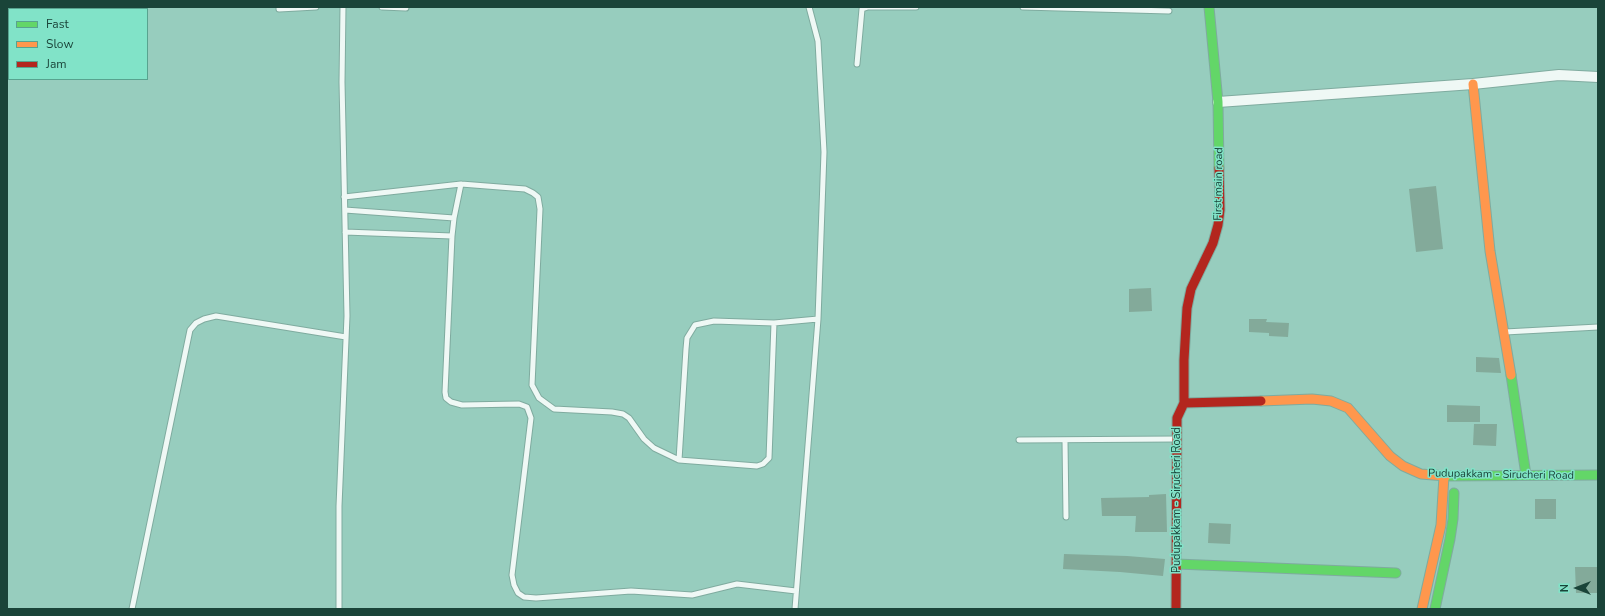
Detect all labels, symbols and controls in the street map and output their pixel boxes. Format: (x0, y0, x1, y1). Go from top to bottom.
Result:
legend (8, 8, 148, 80)
text: Fast (46, 16, 69, 32)
text: Slow (46, 36, 74, 52)
text: Jam (46, 56, 67, 72)
street label: First main road (1212, 147, 1226, 221)
street label: Pudupakkam - Sirucheri Road (1170, 427, 1184, 573)
street label: Pudupakkam - Sirucheri Road (1428, 467, 1574, 483)
north arrow (1557, 568, 1597, 608)
text: N (1557, 584, 1572, 592)

